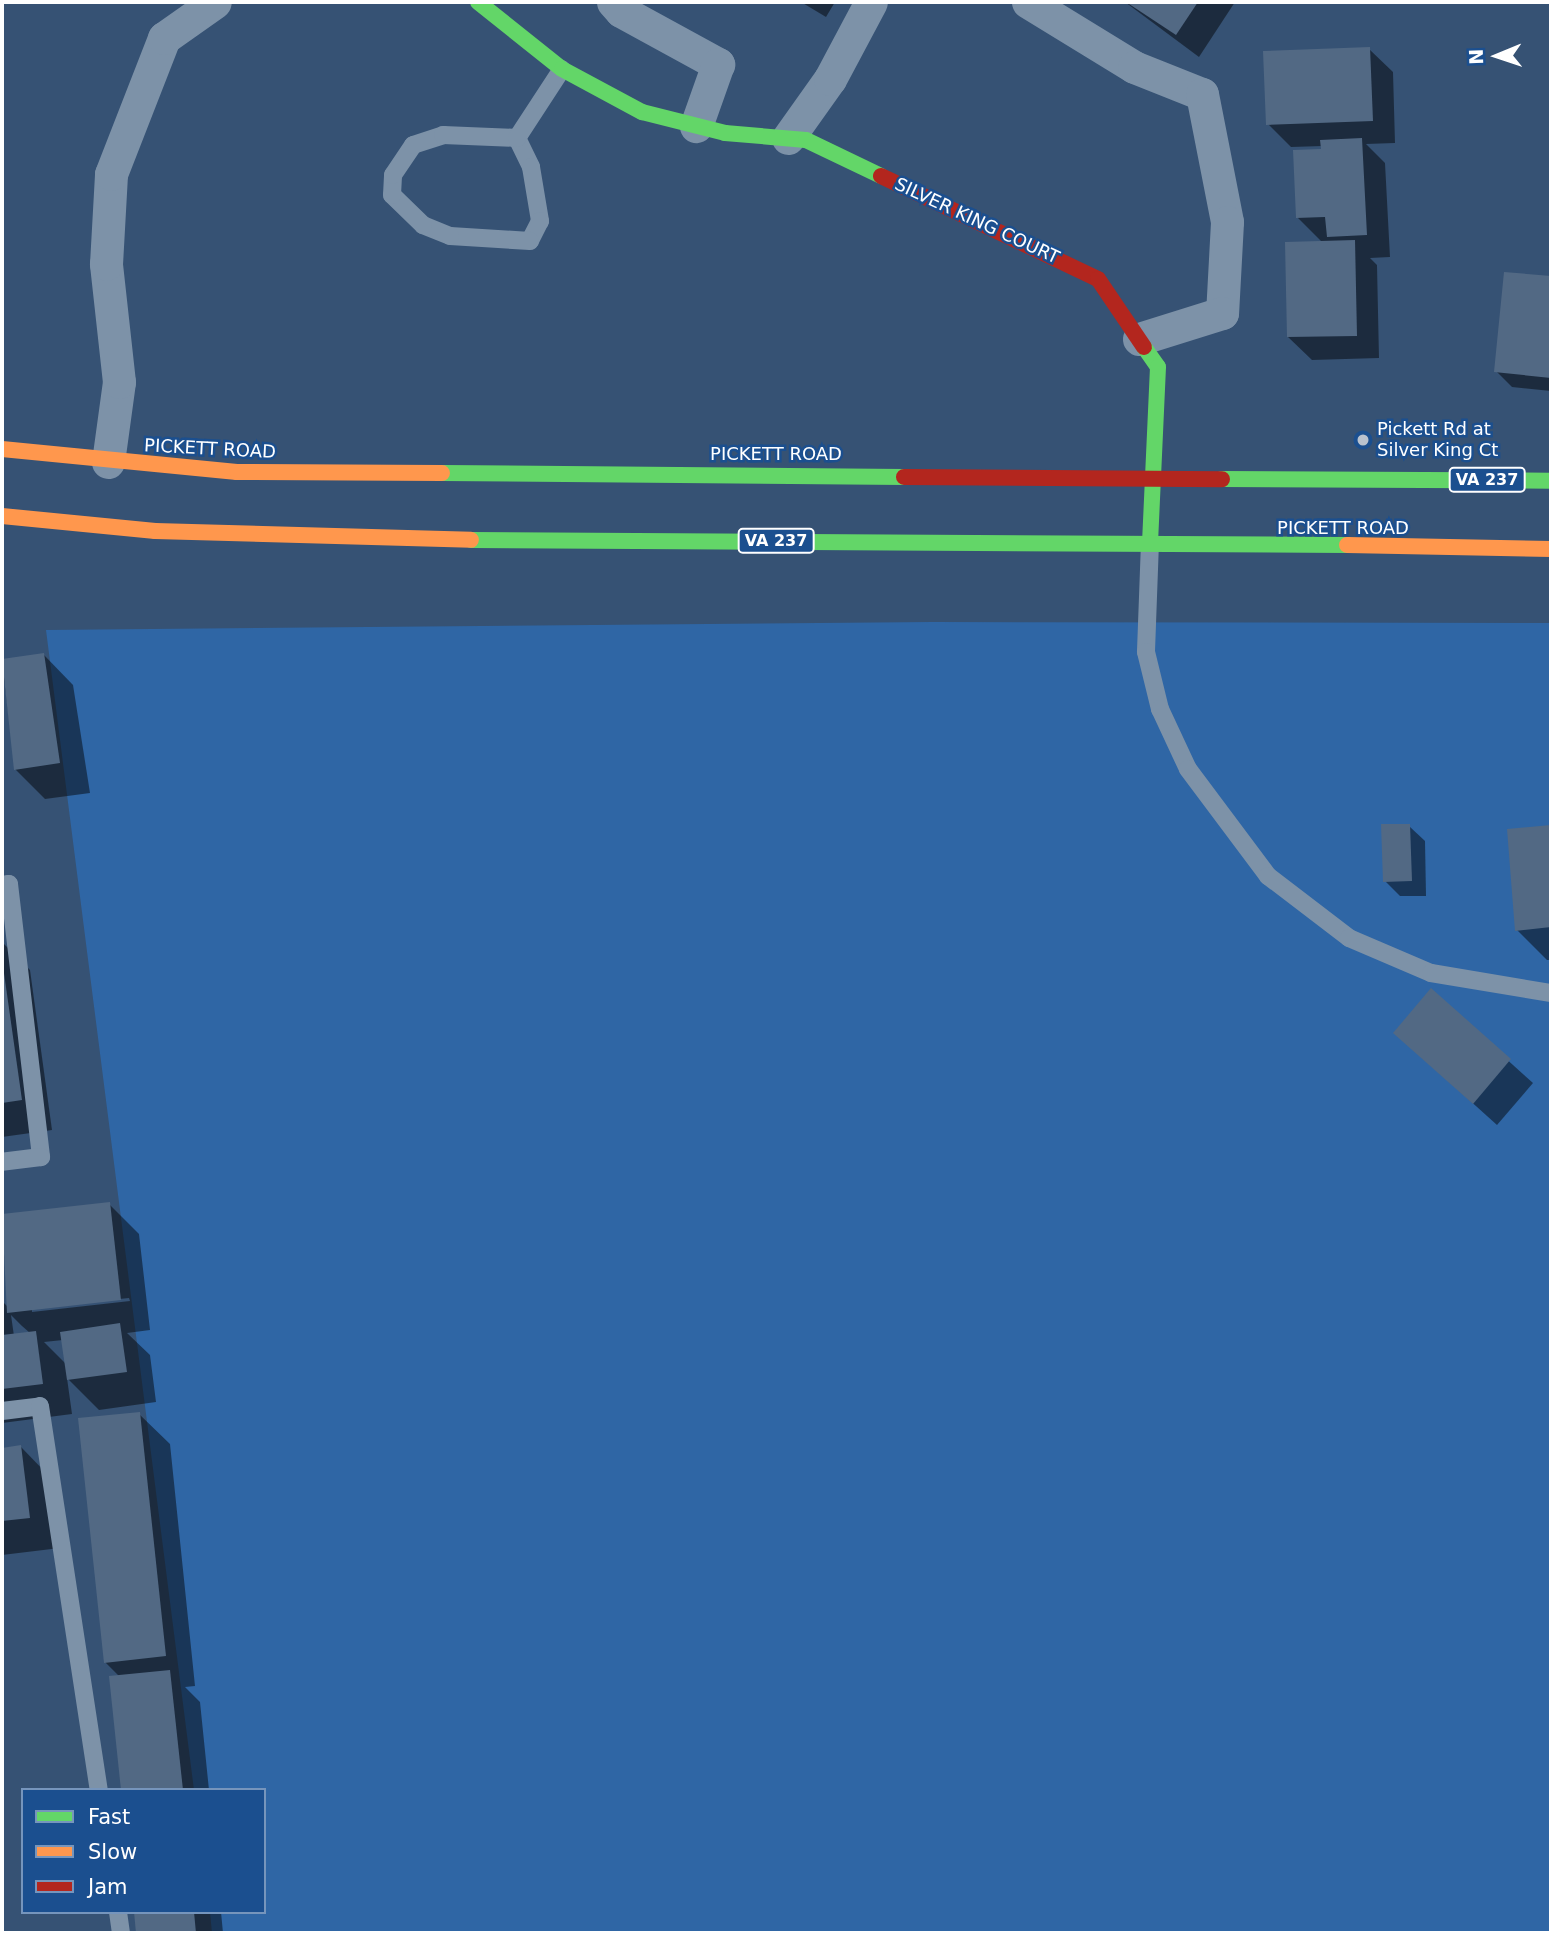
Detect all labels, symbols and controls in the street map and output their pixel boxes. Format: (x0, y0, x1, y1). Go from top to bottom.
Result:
north arrow (1462, 21, 1532, 91)
text: N (1465, 48, 1487, 65)
street label: SILVER KING COURT (891, 173, 1063, 269)
place label: Pickett Rd at Silver King Ct (1377, 419, 1498, 462)
marker: Pickett Rd at Silver King Ct (1355, 432, 1371, 448)
street label: PICKETT ROAD (144, 435, 276, 463)
street label: PICKETT ROAD (710, 443, 842, 465)
road number: VA 237 (1448, 467, 1526, 492)
street label: PICKETT ROAD (1277, 517, 1409, 539)
road number: VA 237 (738, 528, 814, 554)
legend (21, 1788, 266, 1914)
text: Fast (88, 1805, 130, 1829)
text: Slow (88, 1840, 137, 1864)
text: Jam (88, 1875, 128, 1899)

